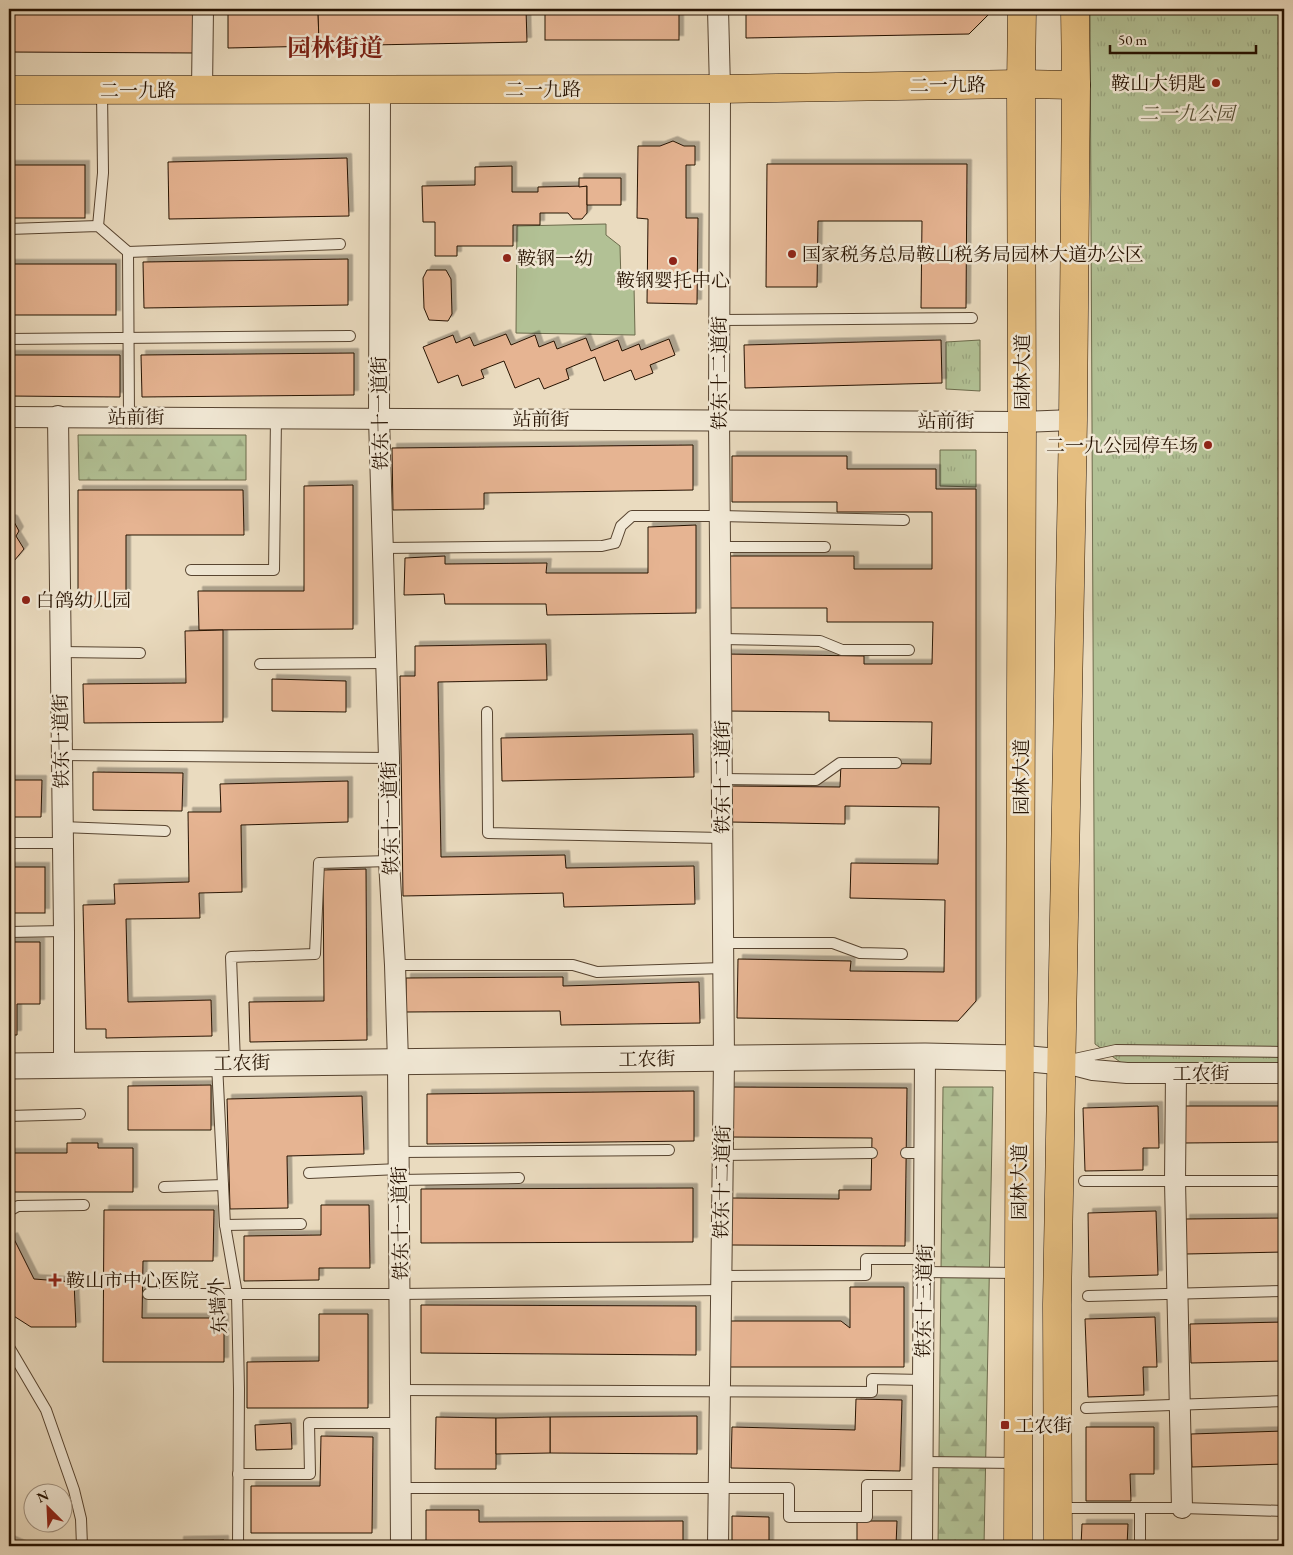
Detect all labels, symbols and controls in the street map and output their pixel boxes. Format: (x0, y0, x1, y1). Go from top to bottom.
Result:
scale bar (1110, 22, 1257, 54)
text: 50 m (1118, 30, 1147, 49)
district label: 园林街道 (287, 32, 383, 63)
place label: 鞍山大钥匙 (1111, 71, 1206, 96)
street label: 二一九路 (910, 72, 986, 98)
street label: 二一九路 (505, 77, 581, 102)
marker: 鞍山大钥匙 (1210, 77, 1222, 89)
street label: 二一九路 (100, 78, 176, 103)
park label: 二一九公园 (1139, 101, 1237, 126)
place label: 国家税务总局鞍山税务局园林大道办公区 (802, 242, 1144, 267)
place label: 鞍钢一幼 (517, 246, 593, 271)
marker: 国家税务总局鞍山税务局园林大道办公区 (786, 248, 798, 260)
marker: 鞍钢一幼 (501, 252, 513, 264)
marker: 鞍钢婴托中心 (667, 255, 679, 267)
place label: 鞍钢婴托中心 (616, 268, 730, 293)
street label: 铁东十二道街 (707, 316, 732, 430)
street label: 园林大道 (1010, 334, 1035, 410)
street label: 铁东十一道街 (367, 356, 393, 470)
street label: 站前街 (107, 405, 165, 430)
street label: 站前街 (512, 407, 570, 432)
street label: 站前街 (917, 409, 975, 434)
place label: 二一九公园停车场 (1046, 433, 1198, 458)
marker: 二一九公园停车场 (1202, 439, 1214, 451)
place label: 白鸽幼儿园 (36, 588, 131, 613)
marker: 白鸽幼儿园 (20, 594, 32, 606)
street label: 铁东十道街 (48, 693, 74, 789)
street label: 铁东十二道街 (710, 720, 735, 834)
street label: 园林大道 (1009, 739, 1034, 815)
street label: 铁东十一道街 (377, 761, 403, 875)
street label: 工农街 (618, 1046, 676, 1072)
street label: 工农街 (213, 1050, 271, 1076)
street label: 工农街 (1172, 1061, 1230, 1086)
street label: 铁东十二道街 (709, 1125, 735, 1239)
street label: 园林大道 (1007, 1144, 1032, 1220)
street label: 铁东十一道街 (387, 1166, 413, 1280)
street label: 铁东十三道街 (911, 1244, 937, 1358)
place label: 鞍山市中心医院 (66, 1268, 199, 1293)
marker: 鞍山市中心医院 (48, 1273, 62, 1287)
street label: 东墙外 (204, 1277, 232, 1335)
place label: 工农街 (1015, 1413, 1072, 1438)
marker: 工农街 (999, 1419, 1011, 1431)
north arrow (22, 1482, 72, 1532)
text: N (34, 1485, 52, 1507)

